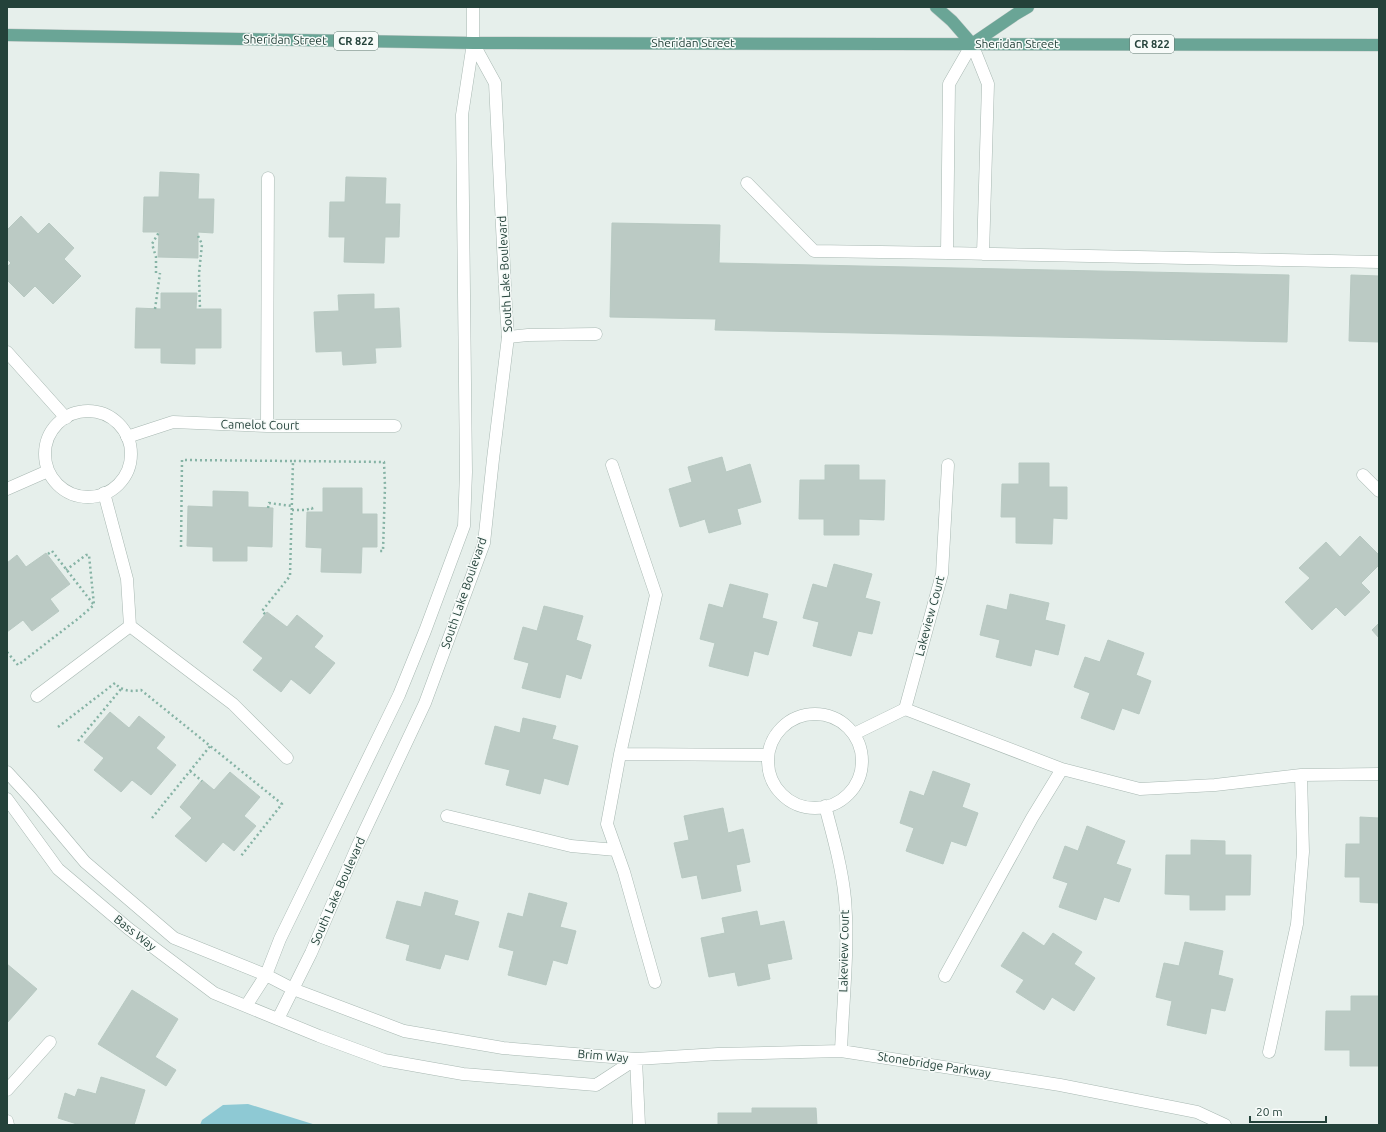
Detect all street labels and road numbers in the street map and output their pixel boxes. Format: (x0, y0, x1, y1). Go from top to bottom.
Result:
street label: Sheridan Street (243, 32, 327, 47)
road number: CR 822 (334, 32, 378, 50)
road number: CR 822 (1130, 35, 1174, 53)
street label: Sheridan Street (651, 36, 735, 49)
street label: Sheridan Street (975, 37, 1059, 50)
street label: South Lake Boulevard (495, 215, 514, 333)
street label: Camelot Court (221, 417, 300, 432)
street label: South Lake Boulevard (438, 535, 489, 650)
street label: Lakeview Court (913, 574, 947, 658)
street label: South Lake Boulevard (308, 835, 367, 947)
street label: Lakeview Court (836, 909, 851, 992)
street label: Bass Way (112, 912, 159, 953)
street label: Brim Way (577, 1047, 629, 1064)
street label: Stonebridge Parkway (877, 1049, 992, 1080)

